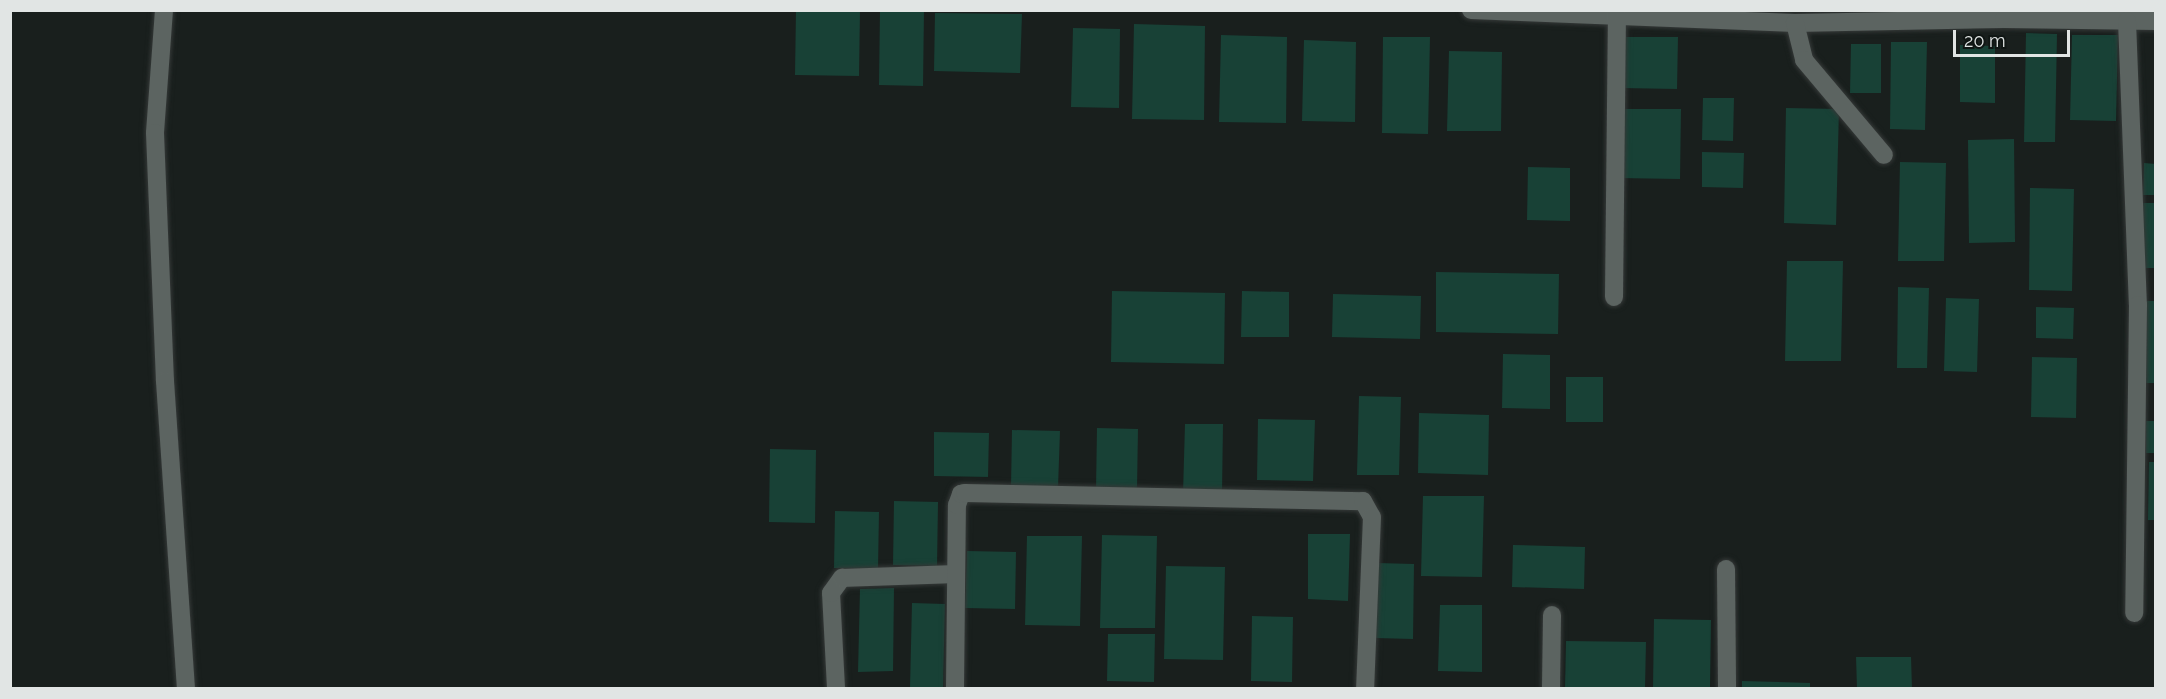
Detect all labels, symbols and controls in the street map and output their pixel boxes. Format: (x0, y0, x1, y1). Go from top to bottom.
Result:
scale bar (1956, 18, 2073, 56)
text: 20 m (1964, 30, 2006, 51)

